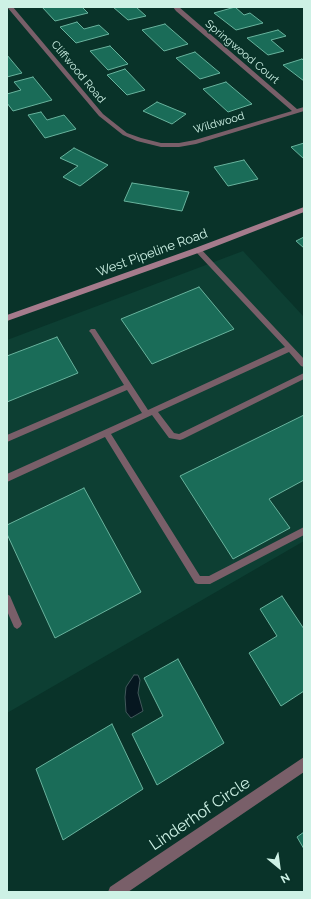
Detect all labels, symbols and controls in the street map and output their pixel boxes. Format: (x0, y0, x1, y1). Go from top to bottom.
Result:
street label: Springwood Court (202, 17, 282, 87)
street label: Cliffwood Road (48, 38, 108, 106)
street label: Wildwood (192, 109, 246, 137)
street label: West Pipeline Road (94, 226, 210, 280)
street label: Linderhof Circle (146, 773, 254, 855)
north arrow (259, 847, 299, 887)
text: N (278, 870, 292, 886)

